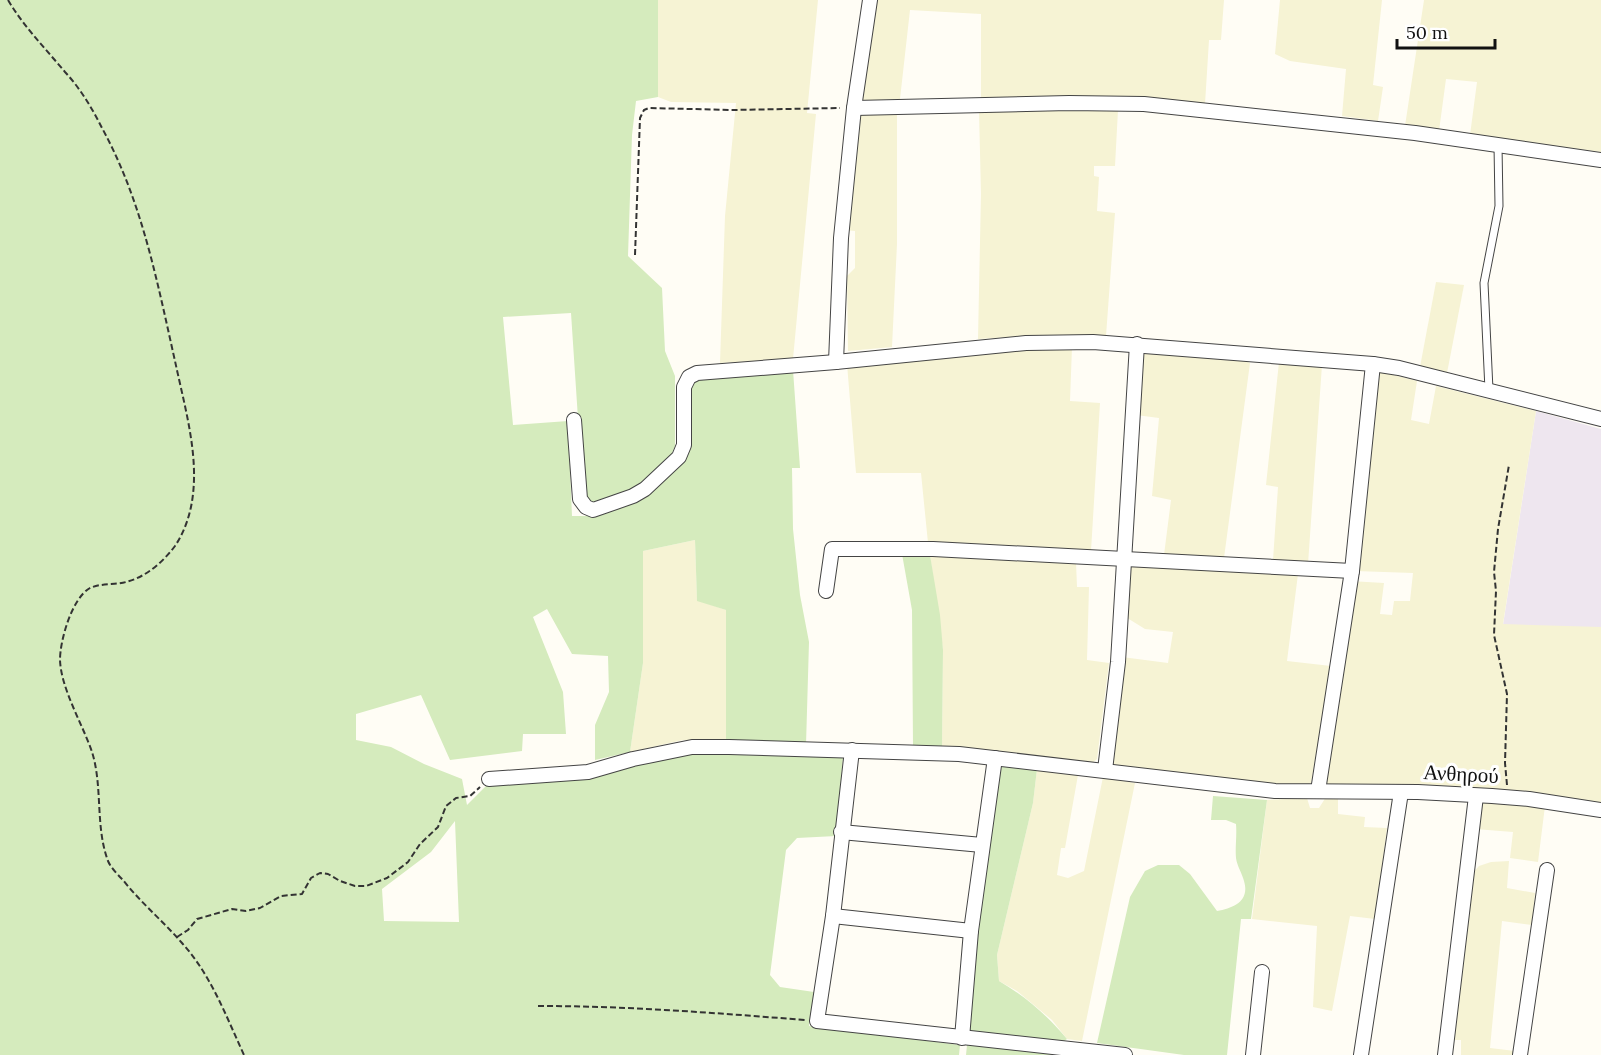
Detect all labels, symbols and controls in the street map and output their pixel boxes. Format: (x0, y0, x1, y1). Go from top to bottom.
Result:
scale bar (1397, 12, 1494, 50)
text: 50 m (1406, 21, 1448, 44)
street label: Ανθηρού (1423, 758, 1499, 789)

